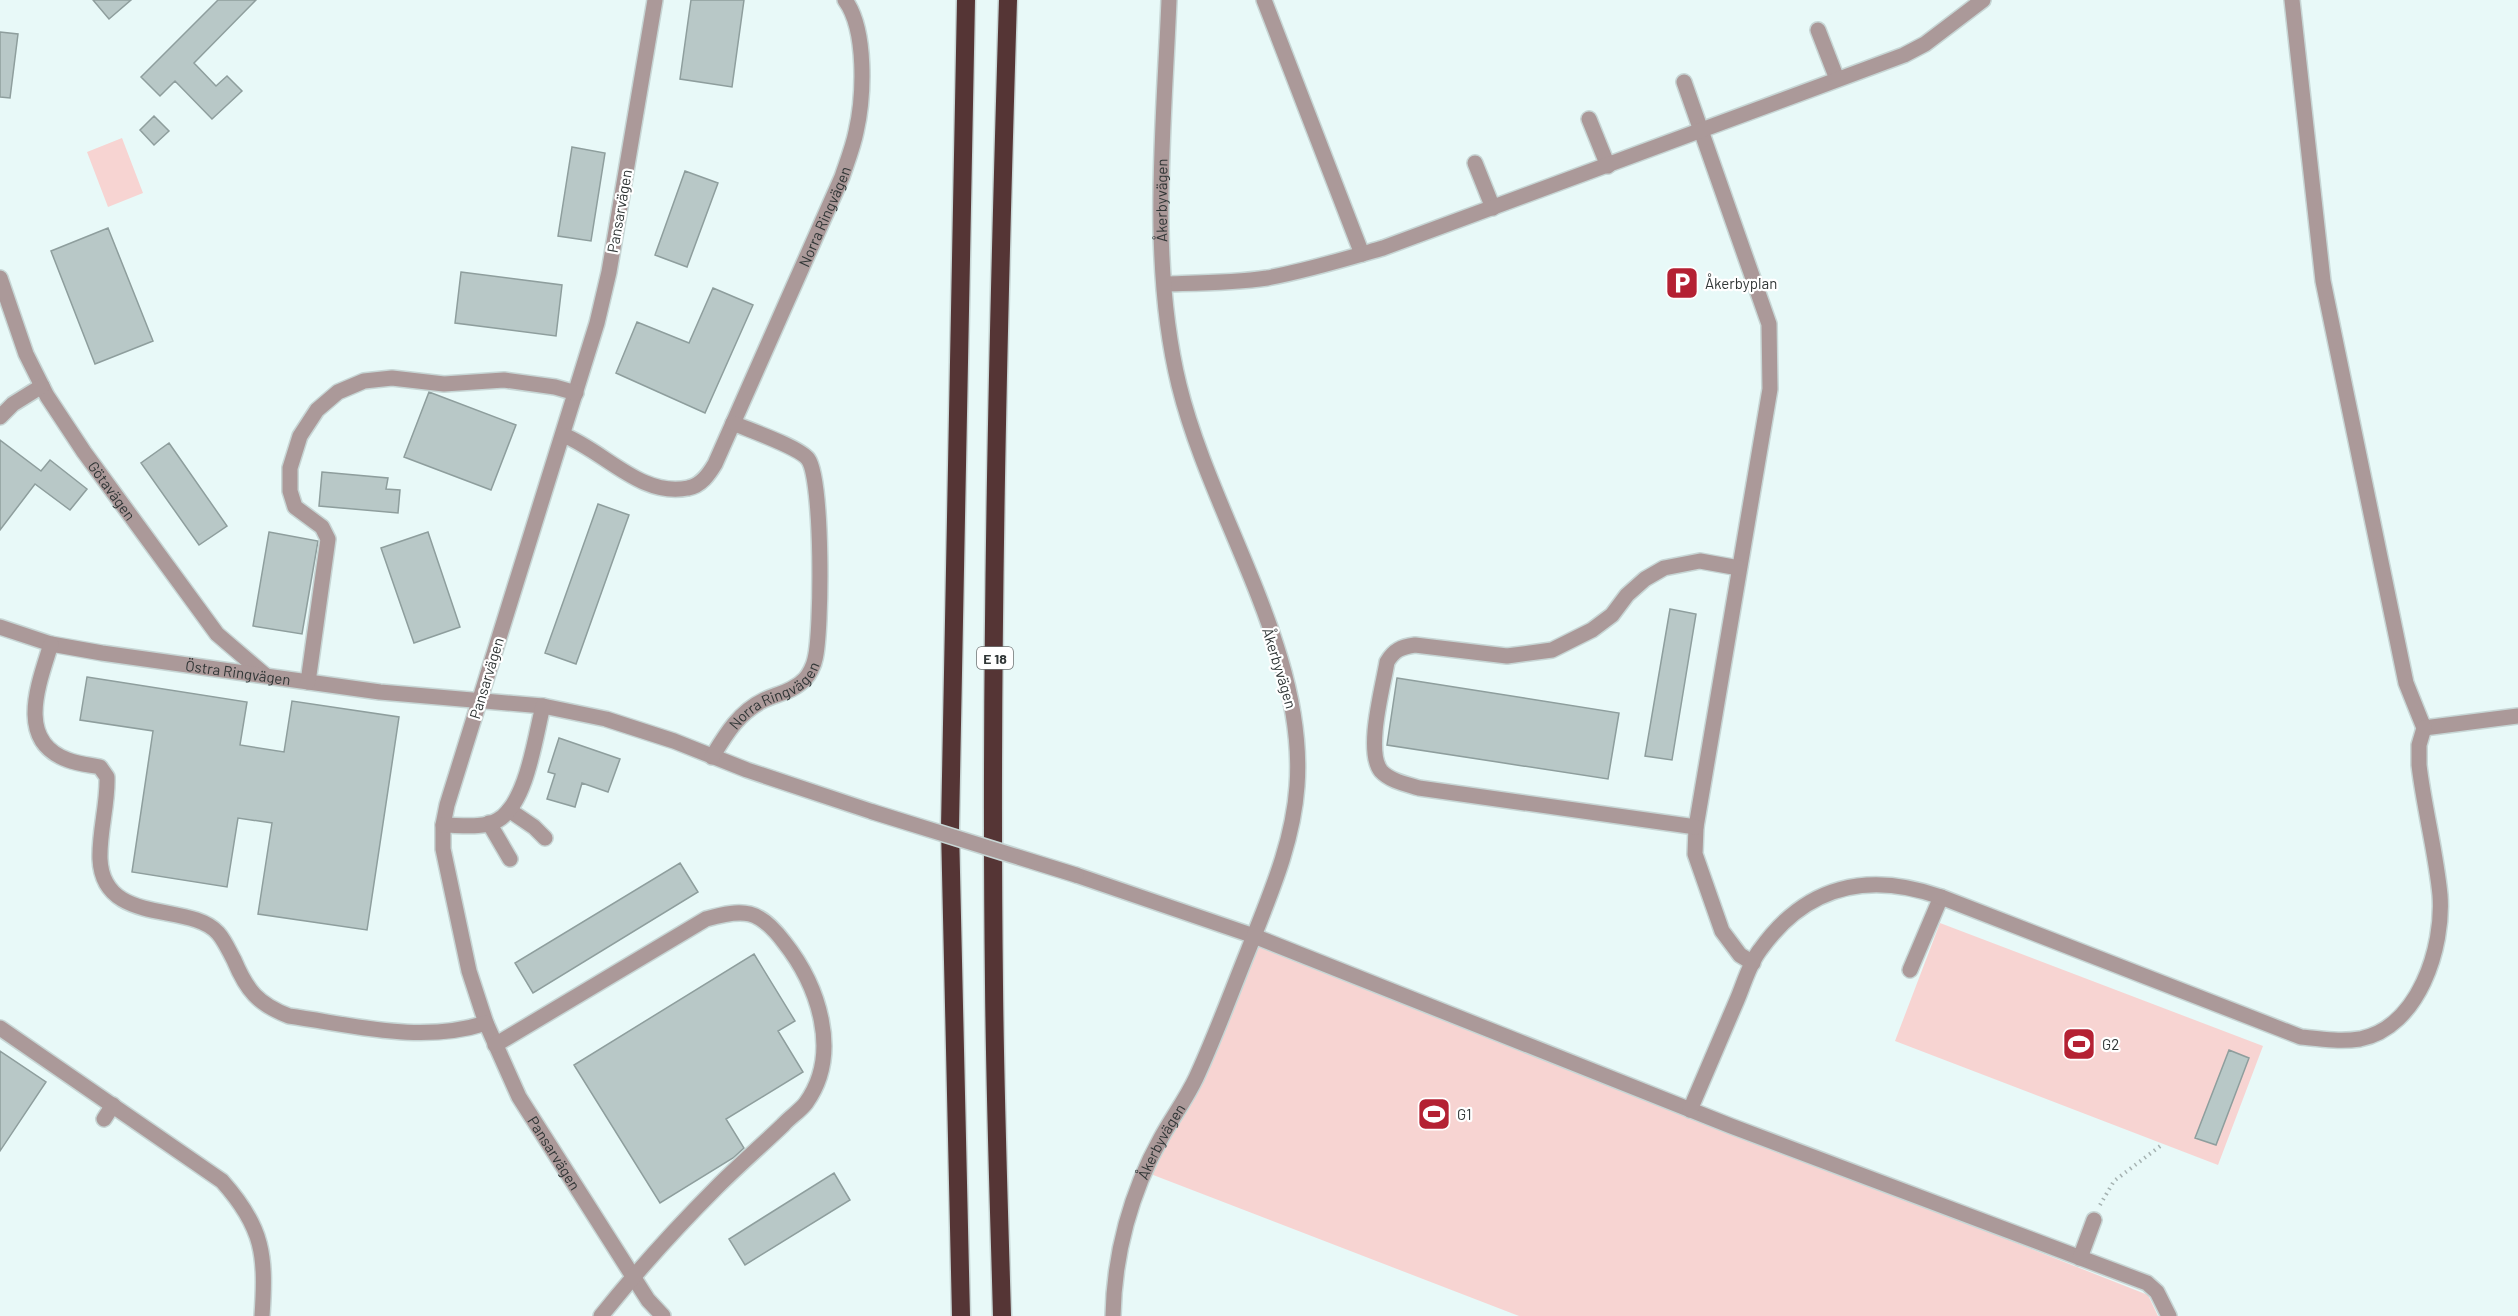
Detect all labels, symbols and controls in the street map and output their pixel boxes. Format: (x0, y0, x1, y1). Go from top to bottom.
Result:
street label: Åkerbyvägen (1151, 158, 1171, 242)
street label: Norra Ringvägen (794, 164, 854, 269)
street label: Pansarvägen (603, 168, 635, 254)
parking icon: Åkerbyplan (1664, 265, 1700, 301)
place label: Åkerbyplan (1705, 273, 1777, 292)
street label: Götavägen (84, 457, 140, 524)
street label: Åkerbyvägen (1259, 625, 1302, 711)
street label: Pansarvägen (465, 635, 507, 721)
road number: E 18 (977, 647, 1013, 669)
street label: Östra Ringvägen (184, 656, 292, 688)
street label: Norra Ringvägen (725, 659, 823, 733)
sports icon: G2 (2061, 1026, 2097, 1062)
place label: G2 (2102, 1035, 2119, 1053)
sports icon: G1 (1416, 1096, 1452, 1132)
street label: Åkerbyvägen (1132, 1100, 1189, 1182)
place label: G1 (1457, 1105, 1471, 1123)
street label: Pansarvägen (524, 1112, 585, 1193)

